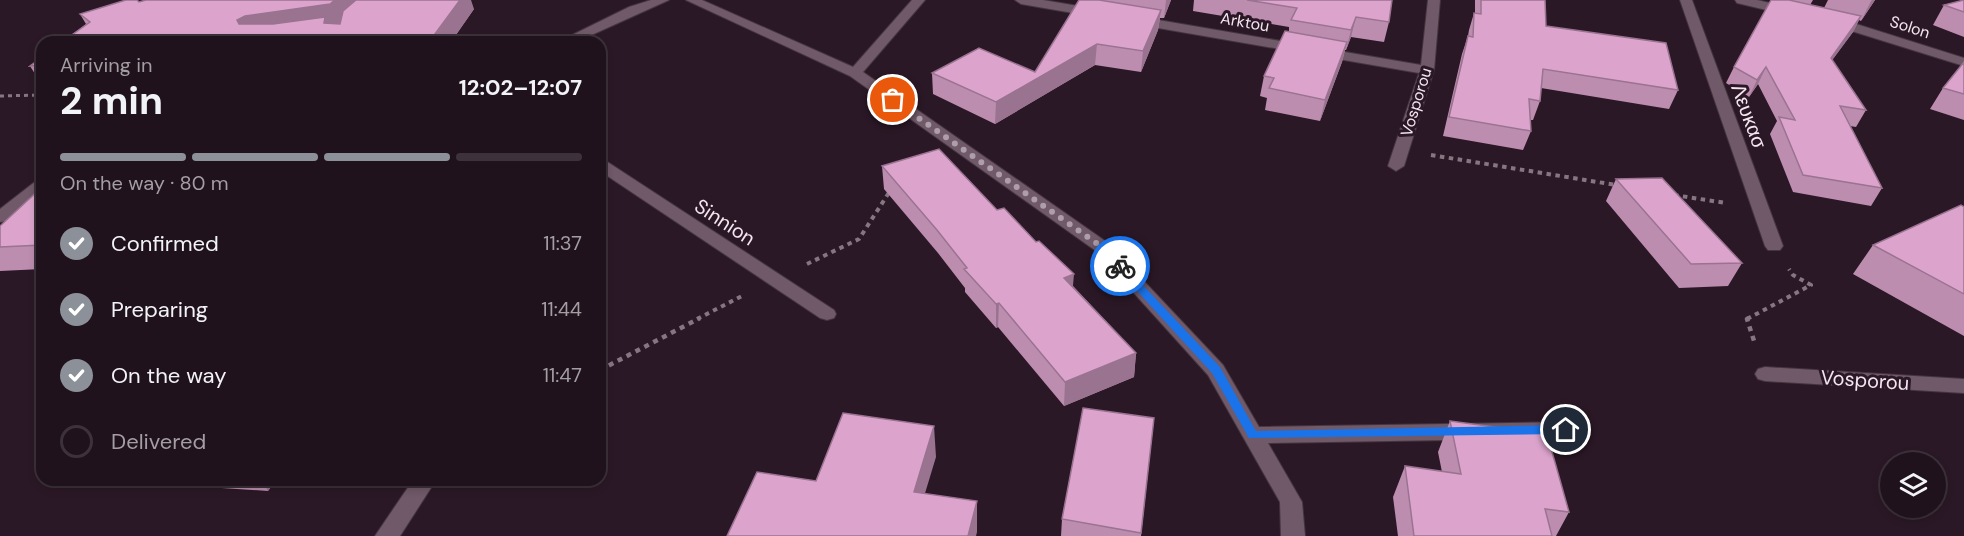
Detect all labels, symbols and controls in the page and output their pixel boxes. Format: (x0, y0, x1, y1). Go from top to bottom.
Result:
street label: Arktou (1219, 7, 1271, 37)
street label: Solon (1887, 11, 1933, 43)
text: Arriving in (60, 52, 152, 78)
street label: Vosporou (1396, 65, 1436, 139)
text: 12:02–12:07 (459, 73, 582, 102)
pin (867, 74, 918, 125)
text: 2 min (60, 75, 163, 126)
street label: Λευκασ (1725, 80, 1773, 152)
icon: bag (876, 83, 909, 116)
text: On the way · 80 m (60, 170, 228, 196)
street label: Sinnion (690, 193, 760, 251)
icon: check (60, 227, 93, 260)
text: Confirmed (111, 229, 219, 258)
text: 11:37 (543, 230, 582, 256)
courier (1090, 236, 1150, 296)
icon: bike (1104, 250, 1137, 283)
icon: check (60, 293, 93, 326)
text: Preparing (111, 295, 208, 324)
text: 11:44 (541, 296, 582, 322)
icon: check (60, 359, 93, 392)
text: On the way (111, 361, 226, 390)
text: 11:47 (543, 362, 582, 388)
street label: Vosporou (1820, 364, 1910, 396)
pin (1540, 404, 1591, 455)
icon: home (1549, 413, 1582, 446)
text: Delivered (111, 427, 206, 456)
map controls (1880, 452, 1946, 518)
button: layers (1880, 452, 1946, 518)

